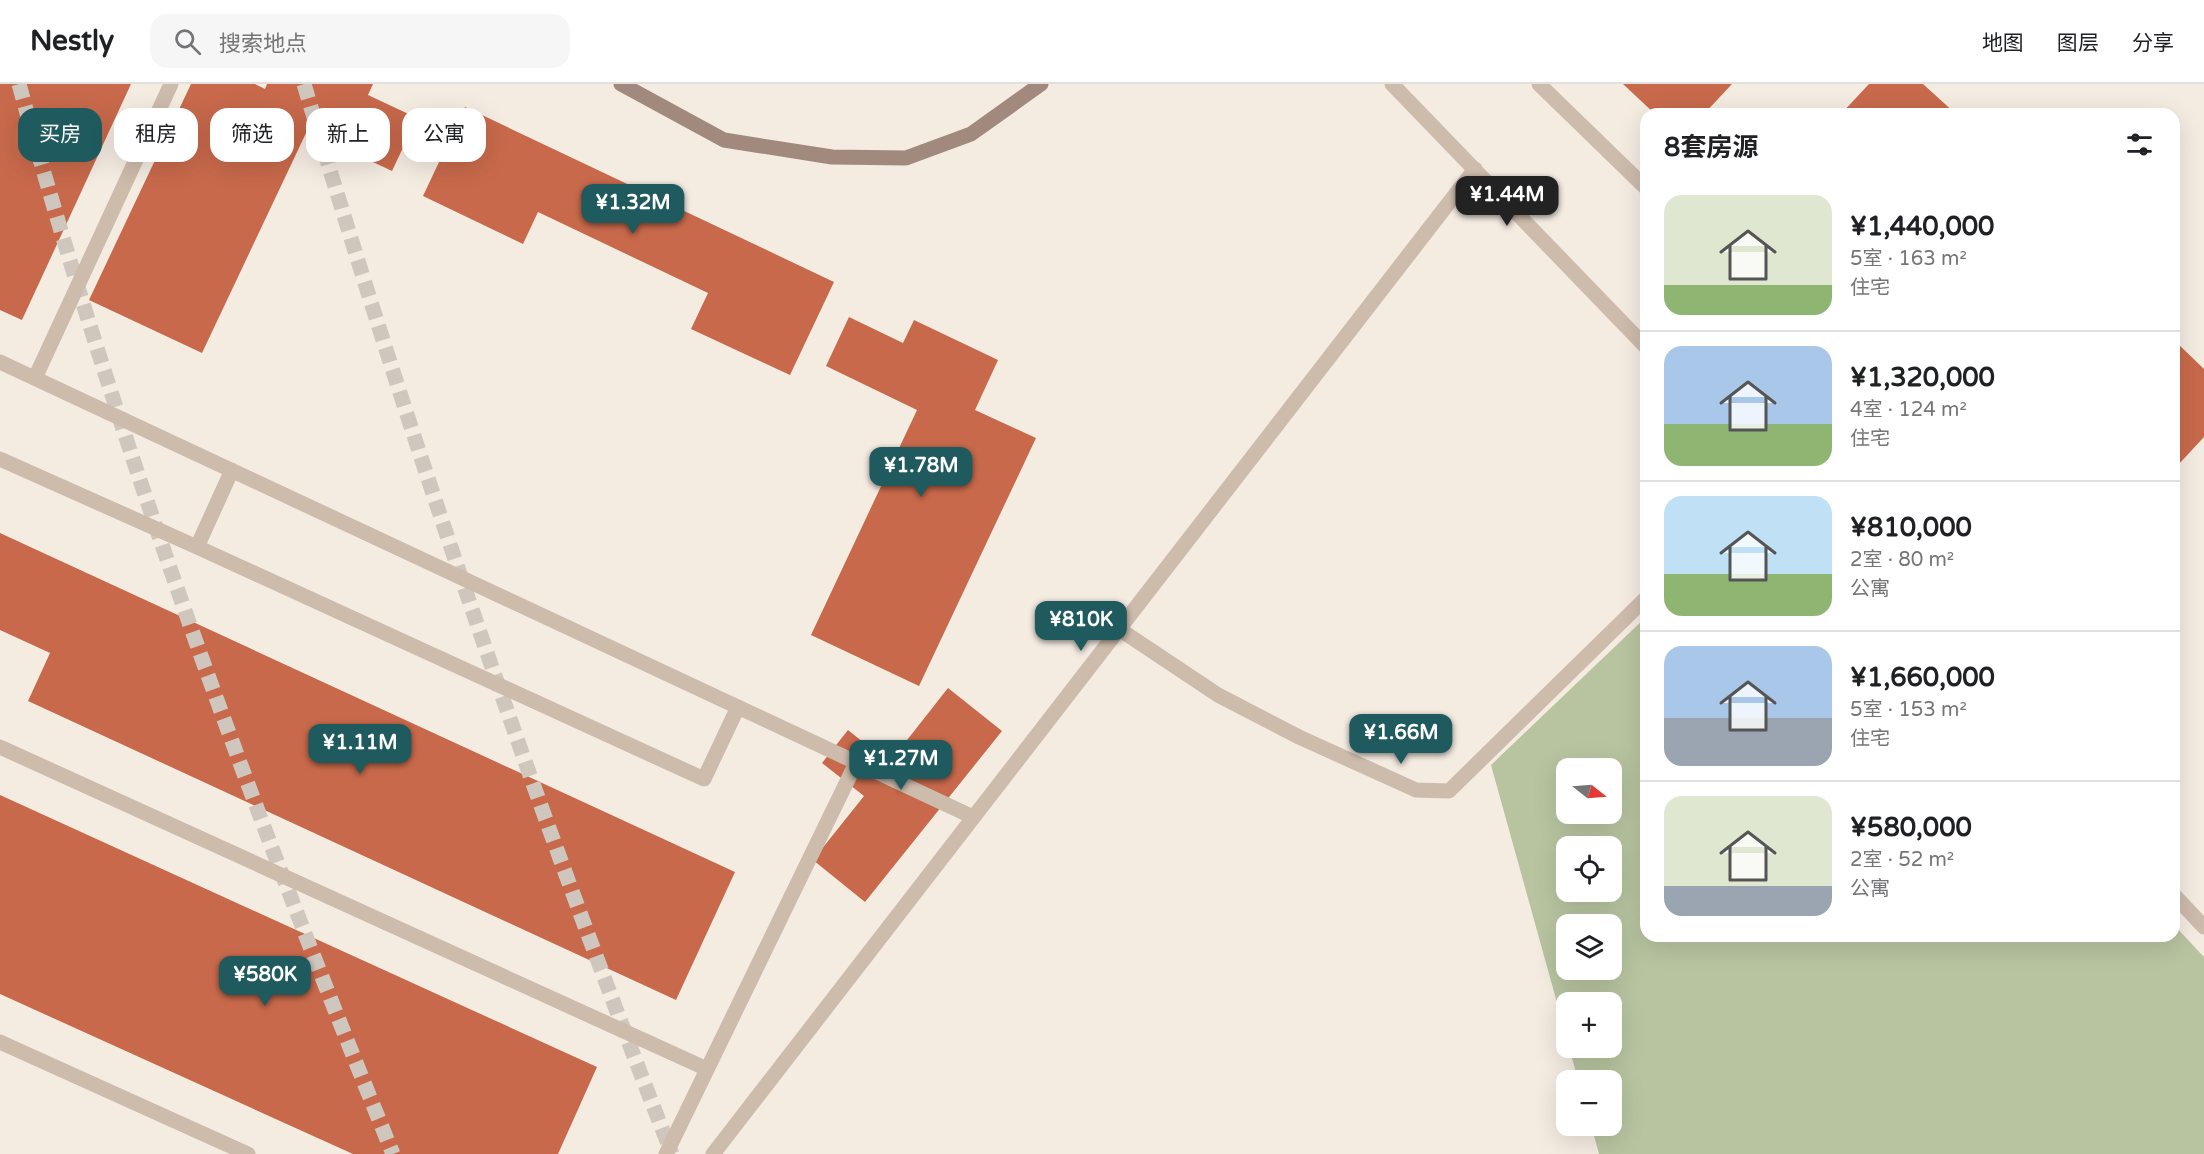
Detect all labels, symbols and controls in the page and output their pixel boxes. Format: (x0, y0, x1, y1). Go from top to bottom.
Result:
search box (150, 14, 570, 68)
text: Nestly (30, 24, 114, 58)
icon: search (171, 25, 204, 58)
text: 搜索地点 (219, 31, 307, 57)
text: 地图 (1982, 31, 2024, 56)
text: 图层 (2057, 31, 2099, 56)
text: 分享 (2132, 31, 2174, 56)
chip: 买房 (18, 108, 102, 162)
chip: 租房 (114, 108, 198, 162)
chip: 筛选 (210, 108, 294, 162)
chip: 新上 (306, 108, 390, 162)
chip: 公寓 (402, 108, 486, 162)
icon: filters (2123, 128, 2156, 161)
text: 8套房源 (1664, 132, 1758, 163)
pin: ¥1.44M (1458, 176, 1556, 227)
text: ¥1.44M (1470, 183, 1544, 207)
pin: ¥1.32M (584, 184, 682, 235)
text: ¥1.32M (595, 191, 671, 215)
text: ¥1,440,000 (1850, 211, 1994, 242)
icon: home (1712, 219, 1784, 291)
text: 5室 · 163 m² (1850, 247, 1967, 271)
text: 住宅 (1850, 276, 1890, 300)
text: ¥1,320,000 (1850, 362, 1995, 393)
icon: home (1712, 370, 1784, 442)
text: 4室 · 124 m² (1850, 398, 1967, 422)
text: 住宅 (1850, 427, 1890, 451)
pin: ¥1.78M (872, 447, 970, 498)
text: ¥1.78M (883, 454, 959, 478)
text: ¥810,000 (1850, 512, 1972, 543)
icon: home (1712, 520, 1784, 592)
text: 2室 · 80 m² (1850, 548, 1954, 572)
text: 公寓 (1850, 577, 1890, 601)
pin: ¥810K (1039, 601, 1123, 652)
text: ¥810K (1049, 608, 1113, 632)
text: ¥1,660,000 (1850, 662, 1995, 693)
icon: home (1712, 670, 1784, 742)
text: 5室 · 153 m² (1850, 698, 1967, 722)
pin: ¥1.66M (1352, 714, 1450, 765)
text: ¥1.66M (1363, 721, 1439, 745)
pin: ¥1.11M (311, 724, 409, 775)
text: 住宅 (1850, 727, 1890, 751)
text: ¥1.11M (322, 731, 398, 755)
pin: ¥1.27M (852, 740, 950, 791)
text: ¥1.27M (863, 747, 939, 771)
north arrow (1556, 758, 1622, 824)
map controls (1556, 758, 1622, 1136)
text: ¥580,000 (1850, 812, 1972, 843)
icon: home (1712, 820, 1784, 892)
button: locate (1556, 836, 1622, 902)
text: 2室 · 52 m² (1850, 848, 1954, 872)
text: 公寓 (1850, 877, 1890, 901)
button: layers (1556, 914, 1622, 980)
pin: ¥580K (223, 956, 307, 1007)
text: ¥580K (233, 963, 297, 987)
button: + (1556, 992, 1622, 1058)
button: − (1556, 1070, 1622, 1136)

